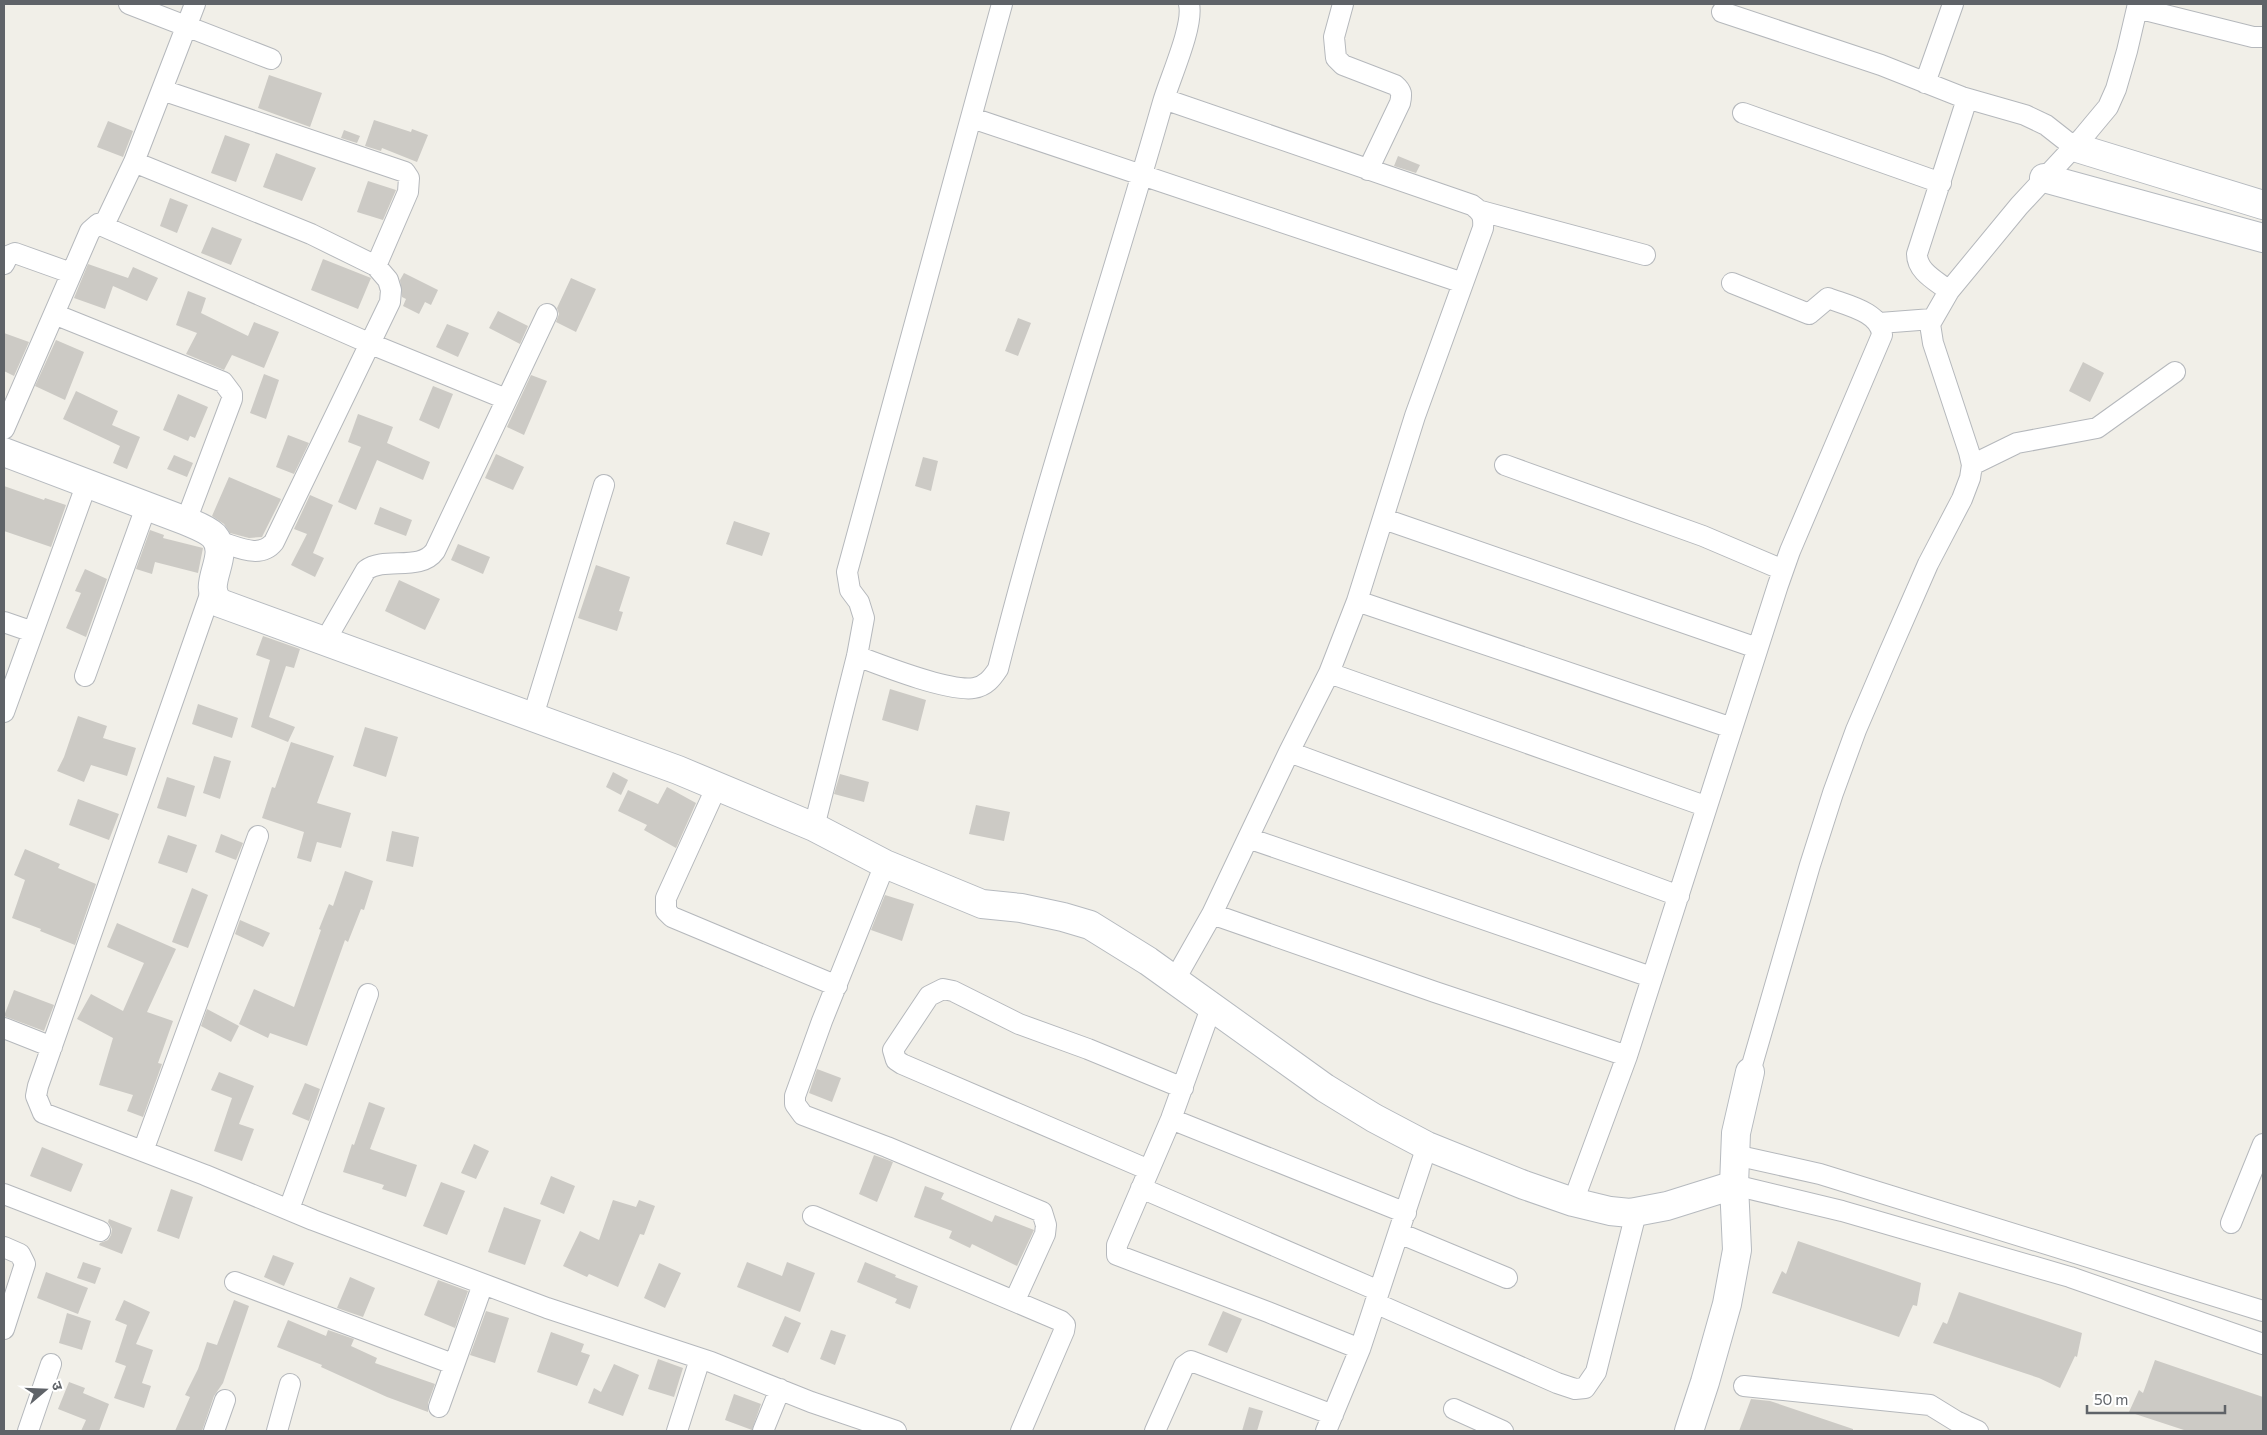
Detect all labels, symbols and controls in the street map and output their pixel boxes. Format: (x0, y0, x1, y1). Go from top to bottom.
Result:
north arrow (20, 1365, 70, 1415)
text: उ (48, 1379, 67, 1393)
scale bar (2087, 1382, 2224, 1414)
text: 50 m (2094, 1390, 2128, 1408)

